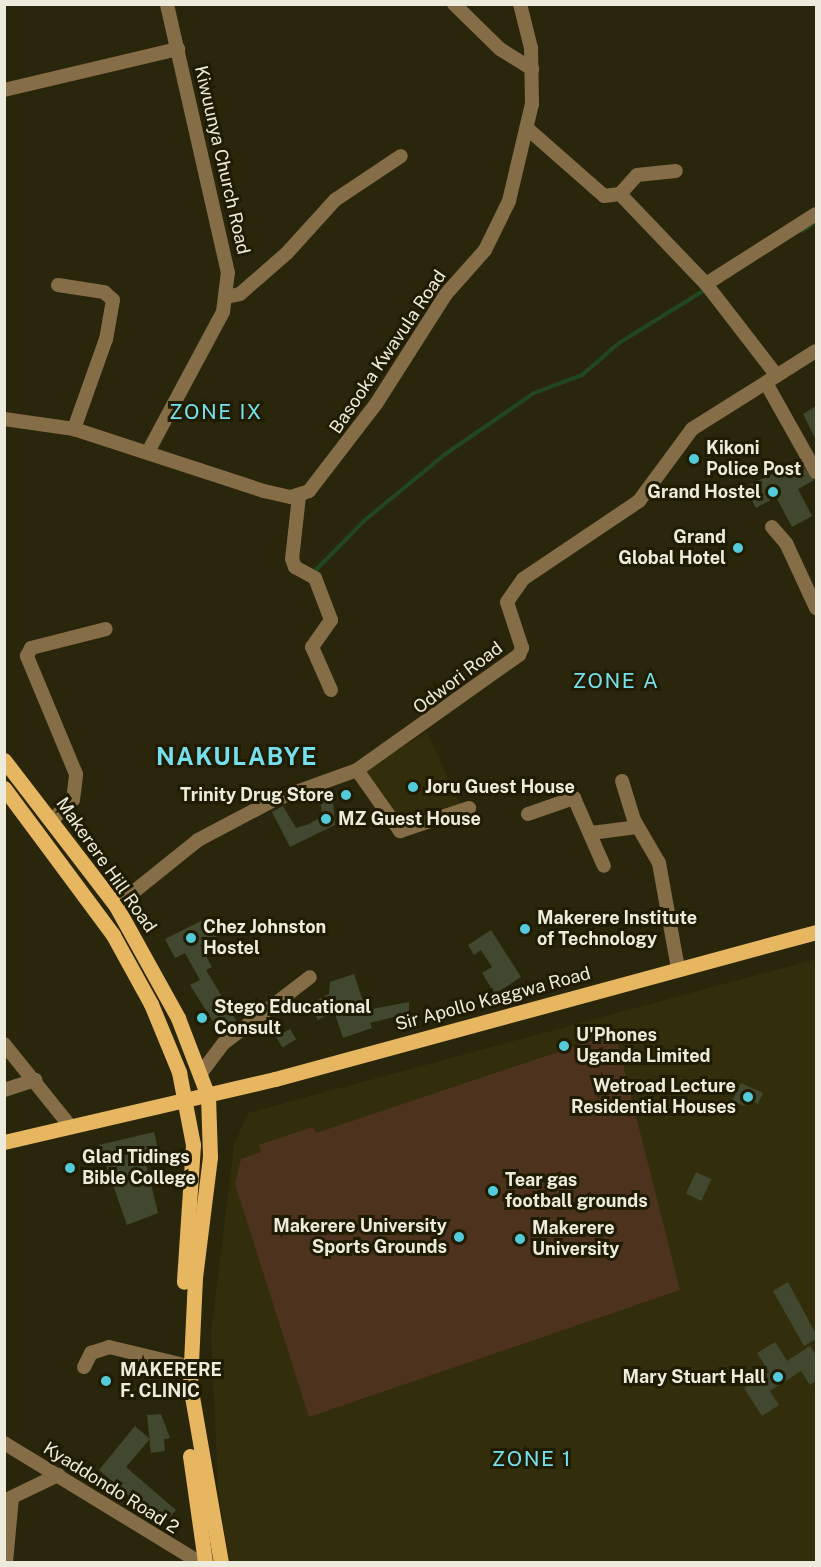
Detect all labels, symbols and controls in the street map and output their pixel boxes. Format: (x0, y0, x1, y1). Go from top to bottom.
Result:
street label: Kiwuunya Church Road (190, 64, 254, 256)
street label: Basooka Kwavula Road (325, 266, 451, 438)
district label: ZONE IX (169, 399, 263, 425)
place label: Kikoni Police Post (706, 438, 801, 480)
marker: Kikoni Police Post (687, 452, 701, 466)
place label: Grand Hostel (647, 481, 761, 503)
marker: Grand Hostel (766, 485, 780, 499)
place label: Grand Global Hotel (618, 527, 726, 570)
marker: Grand Global Hotel (731, 541, 745, 555)
street label: Odwori Road (409, 637, 507, 719)
district label: ZONE A (573, 668, 659, 694)
district label: NAKULABYE (156, 743, 318, 771)
place label: Joru Guest House (425, 776, 575, 798)
marker: Joru Guest House (406, 780, 420, 794)
place label: Trinity Drug Store (180, 784, 334, 806)
marker: Trinity Drug Store (339, 788, 353, 802)
street label: Makerere Hill Road (51, 793, 161, 937)
place label: MZ Guest House (338, 808, 481, 830)
marker: MZ Guest House (319, 812, 333, 826)
place label: Makerere Institute of Technology (537, 908, 697, 950)
place label: Chez Johnston Hostel (203, 917, 326, 960)
marker: Makerere Institute of Technology (518, 922, 532, 936)
marker: Chez Johnston Hostel (184, 931, 198, 945)
street label: Sir Apollo Kaggwa Road (393, 962, 593, 1036)
place label: Stego Educational Consult (214, 997, 371, 1040)
marker: Stego Educational Consult (195, 1011, 209, 1025)
place label: U'Phones Uganda Limited (576, 1025, 711, 1068)
marker: U'Phones Uganda Limited (557, 1039, 571, 1053)
place label: Wetroad Lecture Residential Houses (571, 1076, 736, 1118)
marker: Wetroad Lecture Residential Houses (741, 1090, 755, 1104)
place label: Glad Tidings Bible College (82, 1147, 196, 1190)
marker: Glad Tidings Bible College (63, 1161, 77, 1175)
place label: Tear gas football grounds (505, 1170, 648, 1212)
marker: Tear gas football grounds (486, 1184, 500, 1198)
place label: Makerere University Sports Grounds (273, 1216, 447, 1258)
place label: Makerere University (532, 1218, 619, 1260)
marker: Makerere University Sports Grounds (452, 1230, 466, 1244)
marker: Makerere University (513, 1232, 527, 1246)
place label: MAKERERE F. CLINIC (120, 1360, 222, 1402)
place label: Mary Stuart Hall (622, 1366, 766, 1388)
marker: Mary Stuart Hall (771, 1370, 785, 1384)
marker: MAKERERE F. CLINIC (97, 1372, 115, 1390)
street label: Kyaddondo Road 2 (39, 1438, 183, 1538)
district label: ZONE 1 (492, 1446, 572, 1472)

